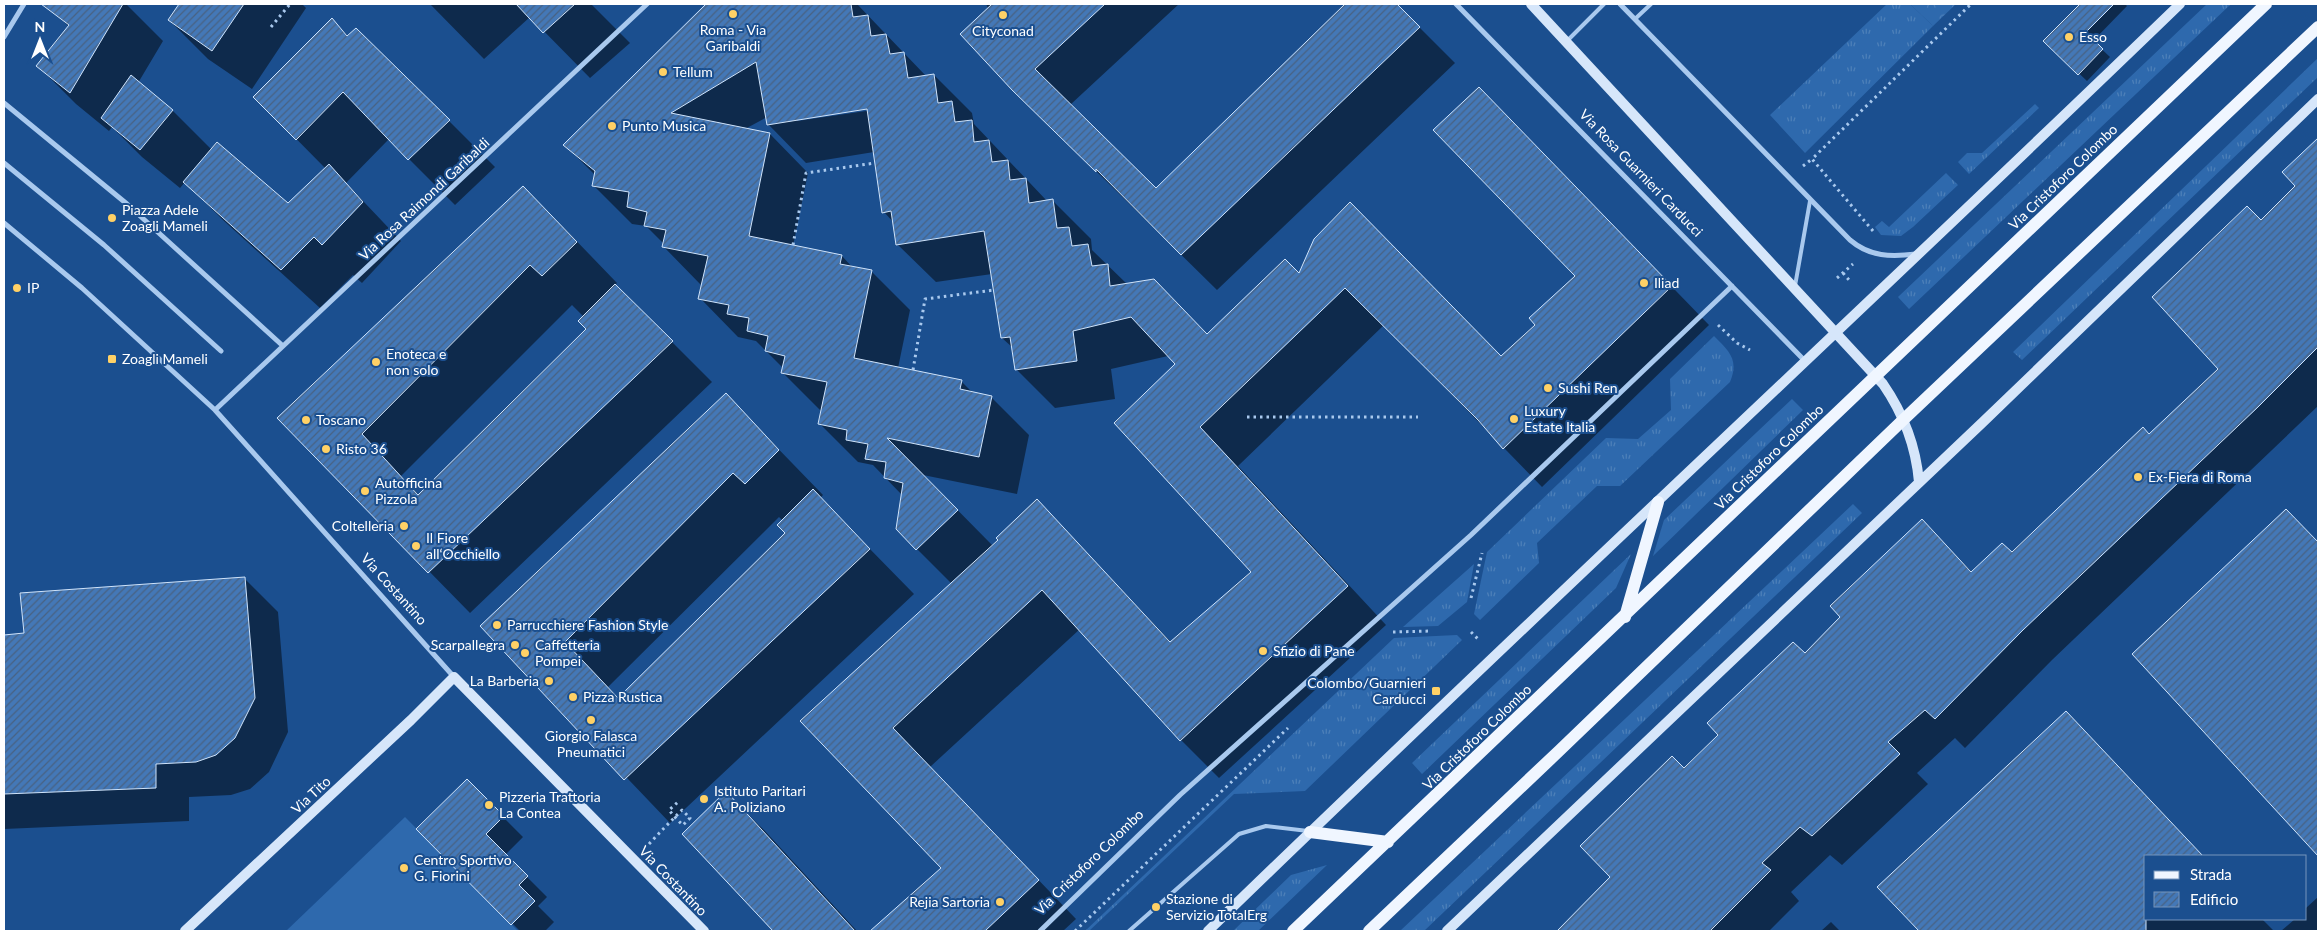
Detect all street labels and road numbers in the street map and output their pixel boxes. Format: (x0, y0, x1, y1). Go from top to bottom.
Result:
street label: Via Rosa Guarnieri Carducci (1576, 106, 1707, 240)
street label: Via Cristoforo Colombo (2005, 120, 2121, 233)
street label: Via Rosa Raimondi Garibaldi (355, 134, 492, 264)
street label: Via Cristoforo Colombo (1711, 400, 1827, 513)
street label: Via Costantino (358, 549, 431, 628)
street label: Via Cristoforo Colombo (1419, 680, 1535, 793)
street label: Via Tito (288, 772, 334, 817)
street label: Via Cristoforo Colombo (1031, 805, 1147, 918)
street label: Via Costantino (636, 842, 711, 919)

